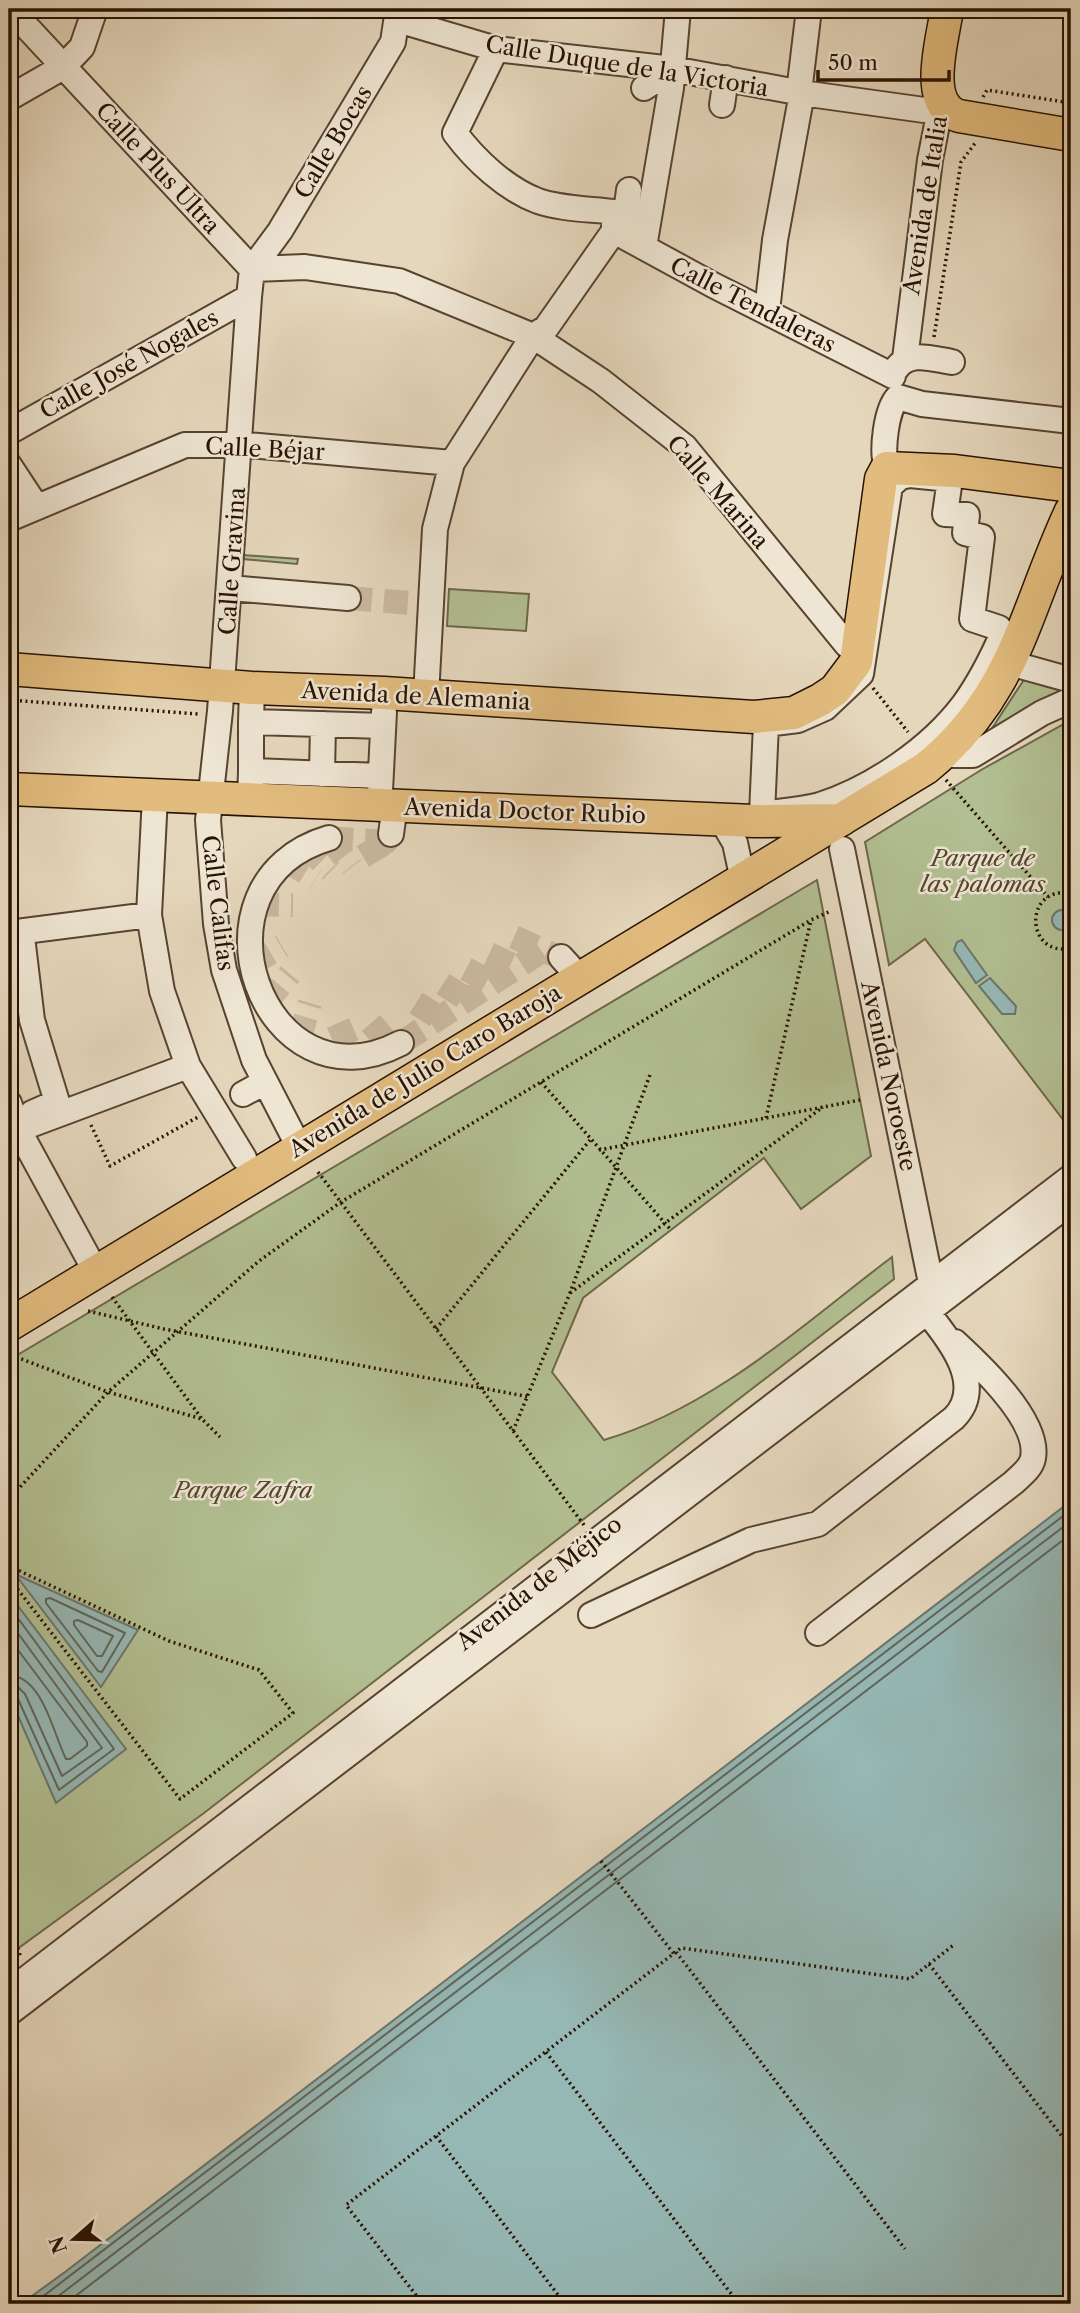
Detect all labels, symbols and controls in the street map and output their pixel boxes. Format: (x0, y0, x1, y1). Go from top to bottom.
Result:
street label: Calle Duque de la Victoria (484, 30, 771, 102)
scale bar (818, 38, 949, 82)
text: 50 m (828, 50, 878, 75)
street label: Calle Bocas (288, 80, 378, 204)
street label: Calle Plus Ultra (90, 97, 227, 240)
street label: Avenida de Italia (897, 112, 953, 298)
street label: Calle Tendaleras (666, 251, 840, 359)
street label: Calle José Nogales (35, 303, 223, 425)
street label: Calle Marina (661, 430, 775, 555)
street label: Calle Béjar (204, 432, 326, 466)
street label: Calle Gravina (213, 485, 251, 636)
street label: Avenida de Alemania (300, 676, 532, 716)
street label: Avenida Doctor Rubio (403, 793, 646, 829)
street label: Calle Califas (196, 833, 240, 973)
park label: Parque de las palomas (920, 844, 1047, 898)
street label: Avenida Noroeste (855, 977, 923, 1174)
street label: Avenida de Julio Caro Baroja (283, 978, 567, 1164)
park label: Parque Zafra (171, 1476, 313, 1504)
street label: Avenida de Méjico (450, 1510, 627, 1657)
north arrow (38, 2204, 108, 2274)
text: N (45, 2233, 72, 2256)

